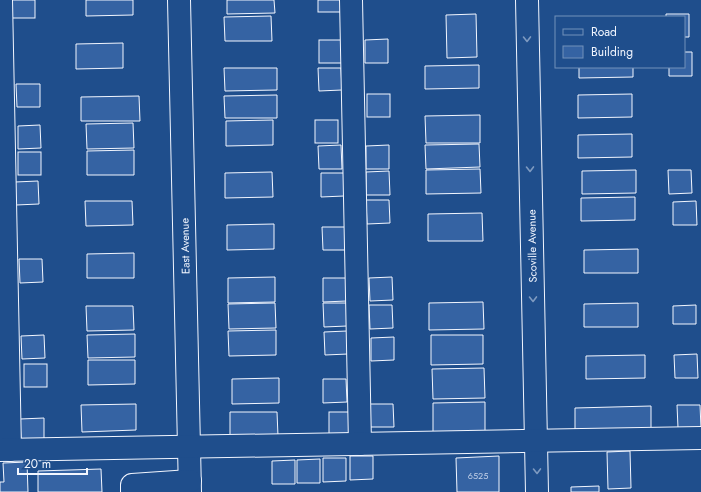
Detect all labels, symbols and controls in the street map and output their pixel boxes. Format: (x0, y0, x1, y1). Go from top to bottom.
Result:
legend (555, 16, 685, 68)
text: Road (591, 23, 617, 41)
one-way arrow (523, 36, 532, 42)
text: Building (591, 43, 633, 61)
one-way arrow (526, 166, 534, 172)
street label: Scoville Avenue (523, 209, 541, 283)
street label: East Avenue (177, 218, 193, 274)
one-way arrow (529, 296, 537, 302)
scale bar (18, 450, 87, 476)
text: 20 m (24, 455, 51, 473)
one-way arrow (533, 468, 541, 474)
house number: 6525 (468, 469, 488, 482)

